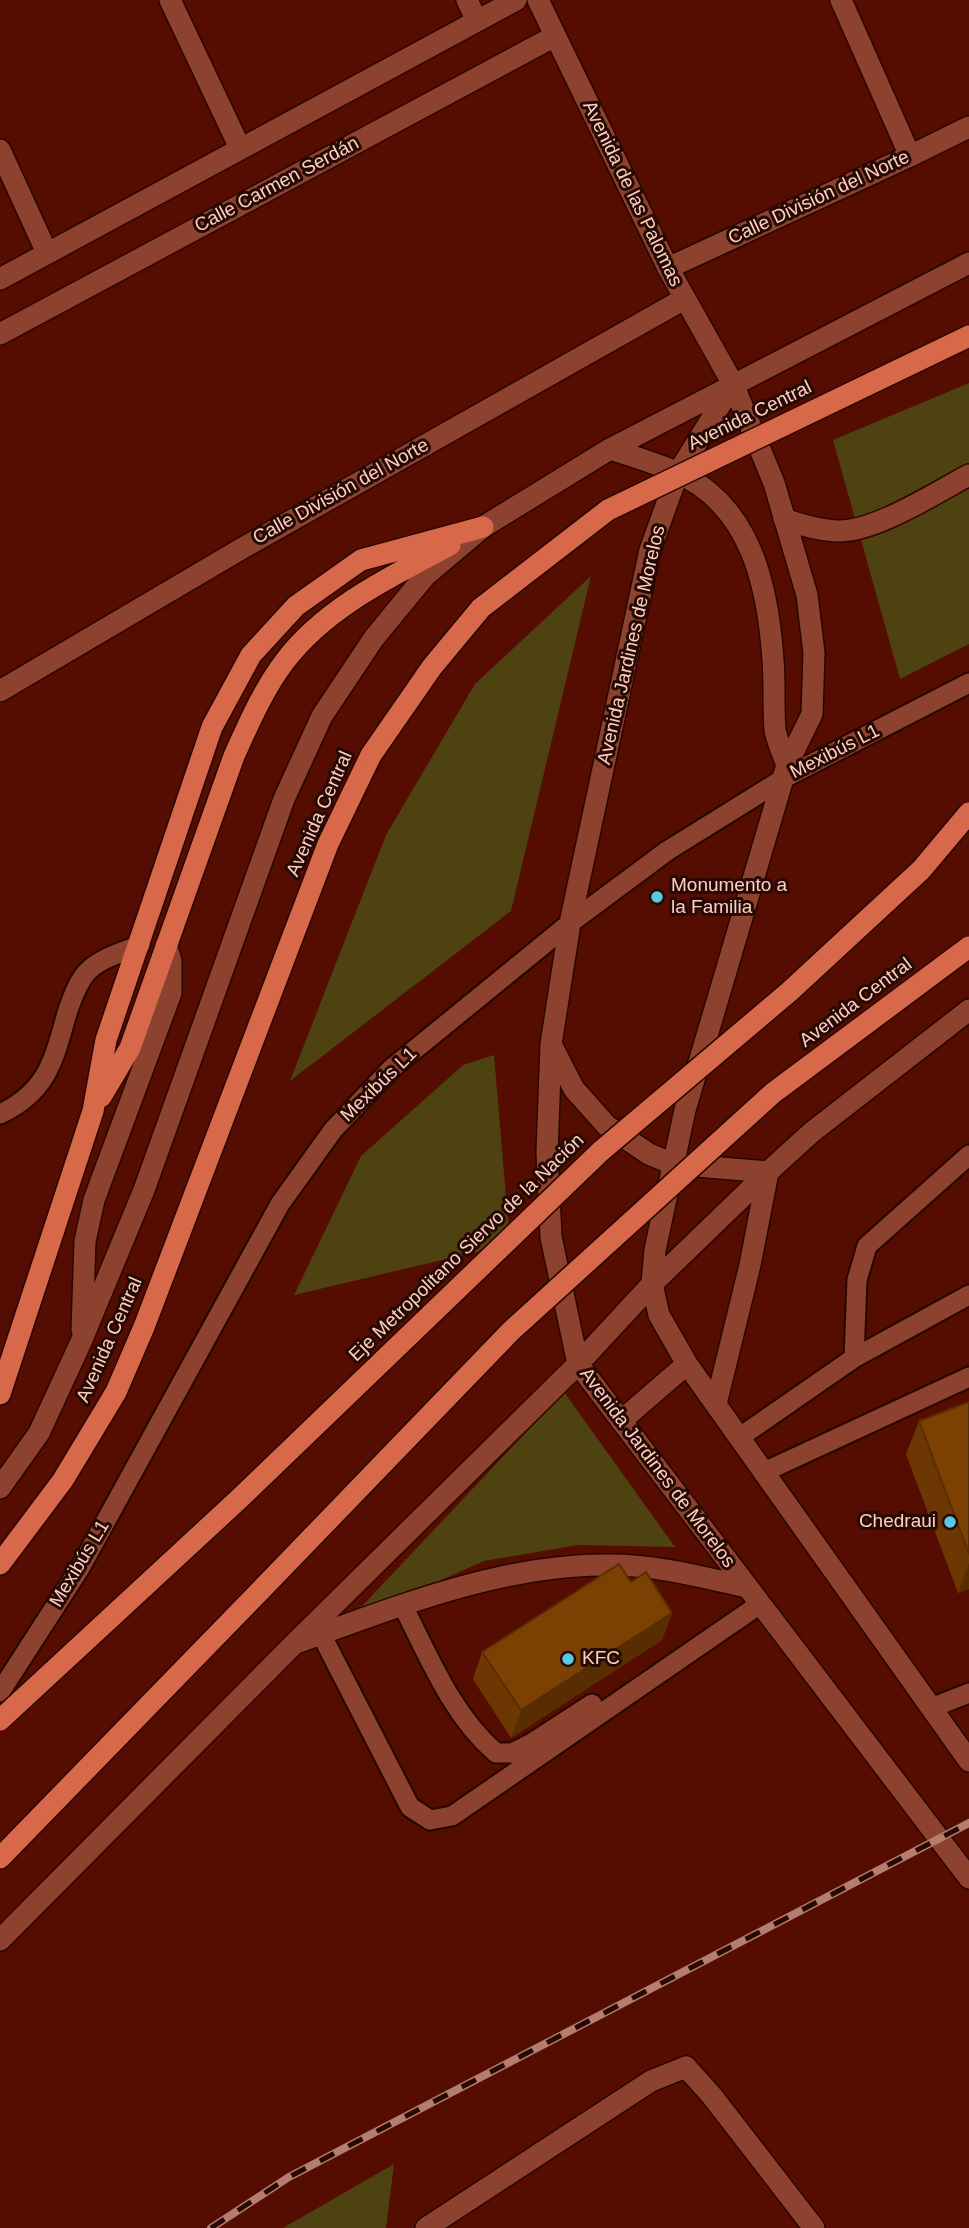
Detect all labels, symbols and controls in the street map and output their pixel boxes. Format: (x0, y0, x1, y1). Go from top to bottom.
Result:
street label: Avenida de las Palomas (577, 98, 687, 290)
street label: Calle Carmen Serdán (191, 132, 363, 238)
street label: Calle División del Norte (725, 146, 913, 250)
street label: Avenida Central (684, 376, 816, 456)
street label: Calle División del Norte (249, 434, 433, 550)
street label: Avenida Jardines de Morelos (593, 523, 671, 767)
street label: Mexibús L1 (787, 720, 883, 784)
street label: Avenida Central (282, 748, 358, 880)
place label: Monumento a la Familia (671, 875, 787, 919)
marker: Monumento a la Familia (649, 889, 665, 905)
street label: Avenida Central (795, 953, 917, 1053)
street label: Mexibús L1 (336, 1043, 422, 1127)
street label: Eje Metropolitano Siervo de la Nación (345, 1129, 589, 1367)
street label: Avenida Central (72, 1274, 148, 1406)
street label: Avenida Jardines de Morelos (574, 1363, 740, 1573)
place label: Chedraui (859, 1511, 936, 1533)
marker: Chedraui (942, 1514, 958, 1530)
street label: Mexibús L1 (45, 1516, 115, 1612)
place label: KFC (582, 1648, 620, 1670)
marker: KFC (560, 1651, 576, 1667)

